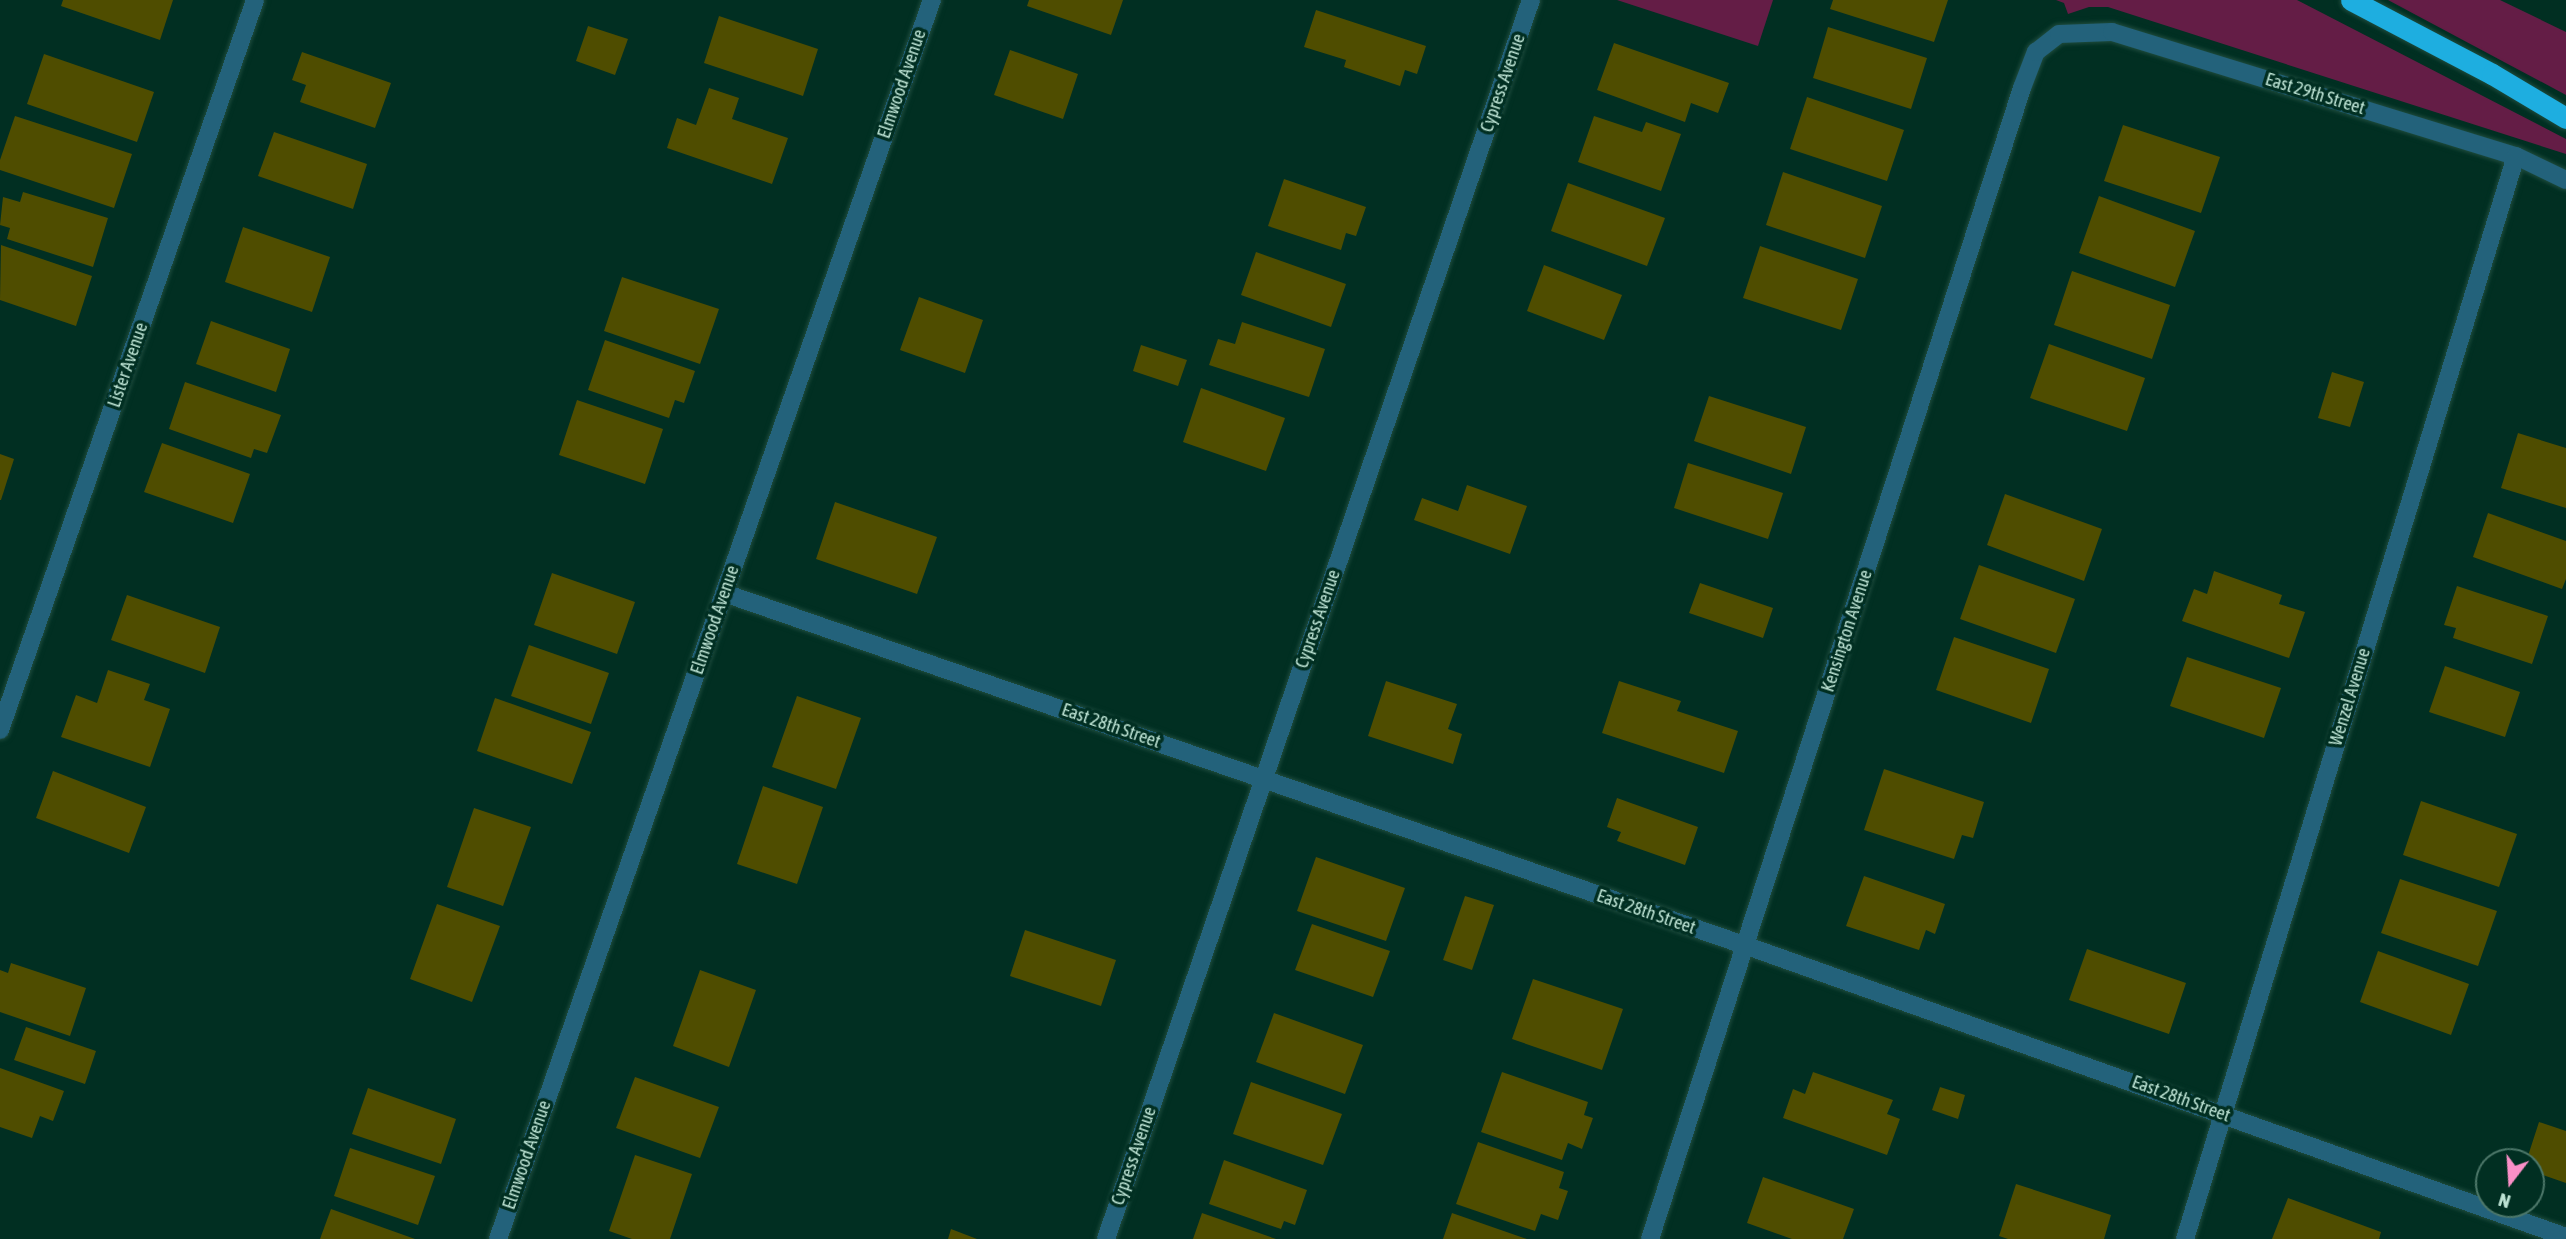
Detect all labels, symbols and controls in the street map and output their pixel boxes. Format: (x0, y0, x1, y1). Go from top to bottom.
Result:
street label: Elmwood Avenue (873, 27, 931, 141)
street label: Cypress Avenue (1476, 31, 1530, 135)
street label: East 29th Street (2263, 69, 2367, 119)
street label: Lister Avenue (103, 320, 153, 410)
street label: Elmwood Avenue (686, 563, 744, 677)
street label: Cypress Avenue (1291, 567, 1345, 671)
street label: Kensington Avenue (1817, 567, 1877, 695)
street label: Wenzel Avenue (2325, 646, 2375, 748)
street label: East 28th Street (1059, 699, 1163, 753)
street label: East 28th Street (1594, 885, 1698, 939)
street label: East 28th Street (2129, 1071, 2233, 1127)
street label: Elmwood Avenue (498, 1098, 556, 1212)
street label: Cypress Avenue (1107, 1104, 1161, 1208)
north arrow (2475, 1148, 2545, 1218)
text: N (2496, 1189, 2513, 1213)

